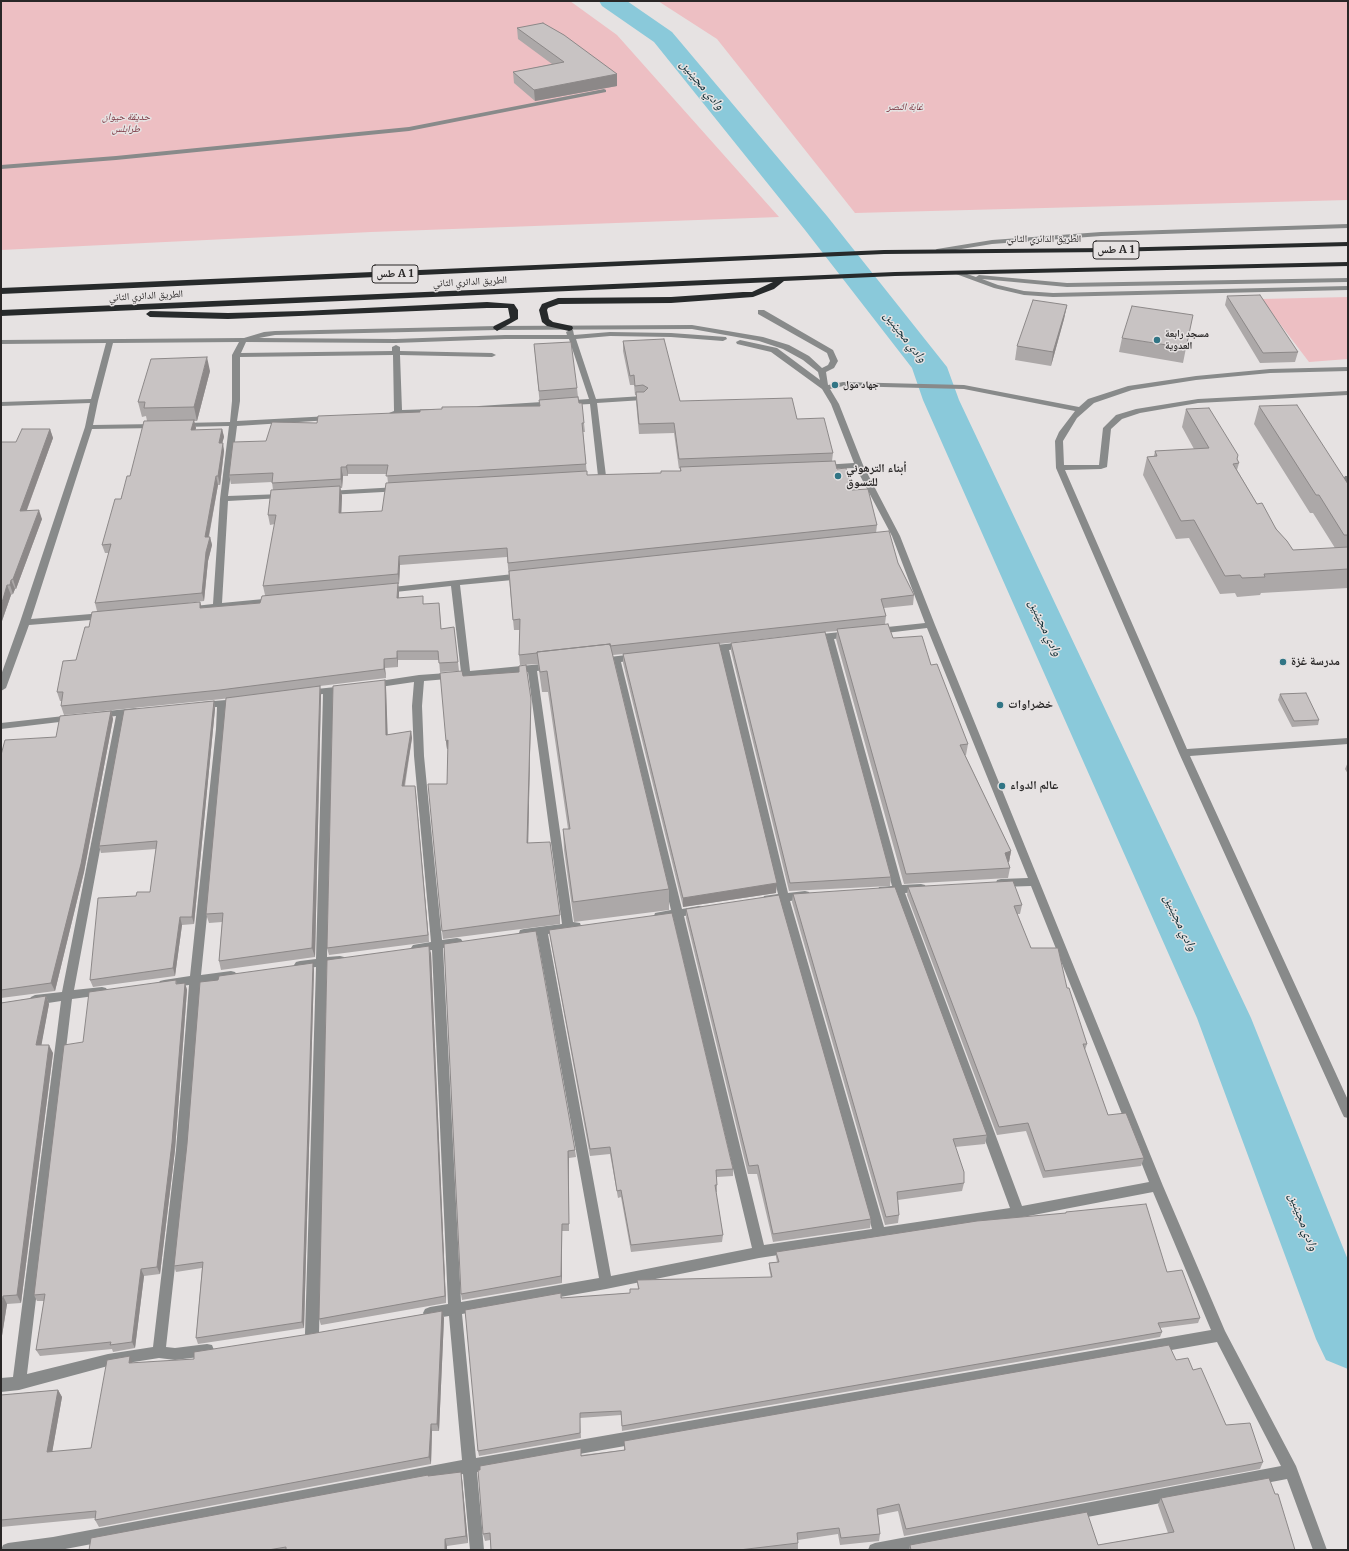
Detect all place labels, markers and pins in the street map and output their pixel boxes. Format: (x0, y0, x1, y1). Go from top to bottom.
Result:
place label: مسجد رابعة العدوية (1165, 328, 1209, 352)
marker: مسجد رابعة العدوية (1152, 335, 1162, 345)
place label: جهاد مول (843, 379, 879, 391)
marker: جهاد مول (830, 380, 840, 390)
place label: أبناء الترهوني للتسوق (846, 462, 907, 490)
marker: أبناء الترهوني للتسوق (833, 471, 843, 481)
place label: مدرسة غزة (1291, 655, 1340, 669)
marker: مدرسة غزة (1278, 657, 1288, 667)
place label: خضراوات (1008, 698, 1053, 712)
marker: خضراوات (995, 700, 1005, 710)
place label: عالم الدواء (1010, 779, 1058, 793)
marker: عالم الدواء (997, 781, 1007, 791)

